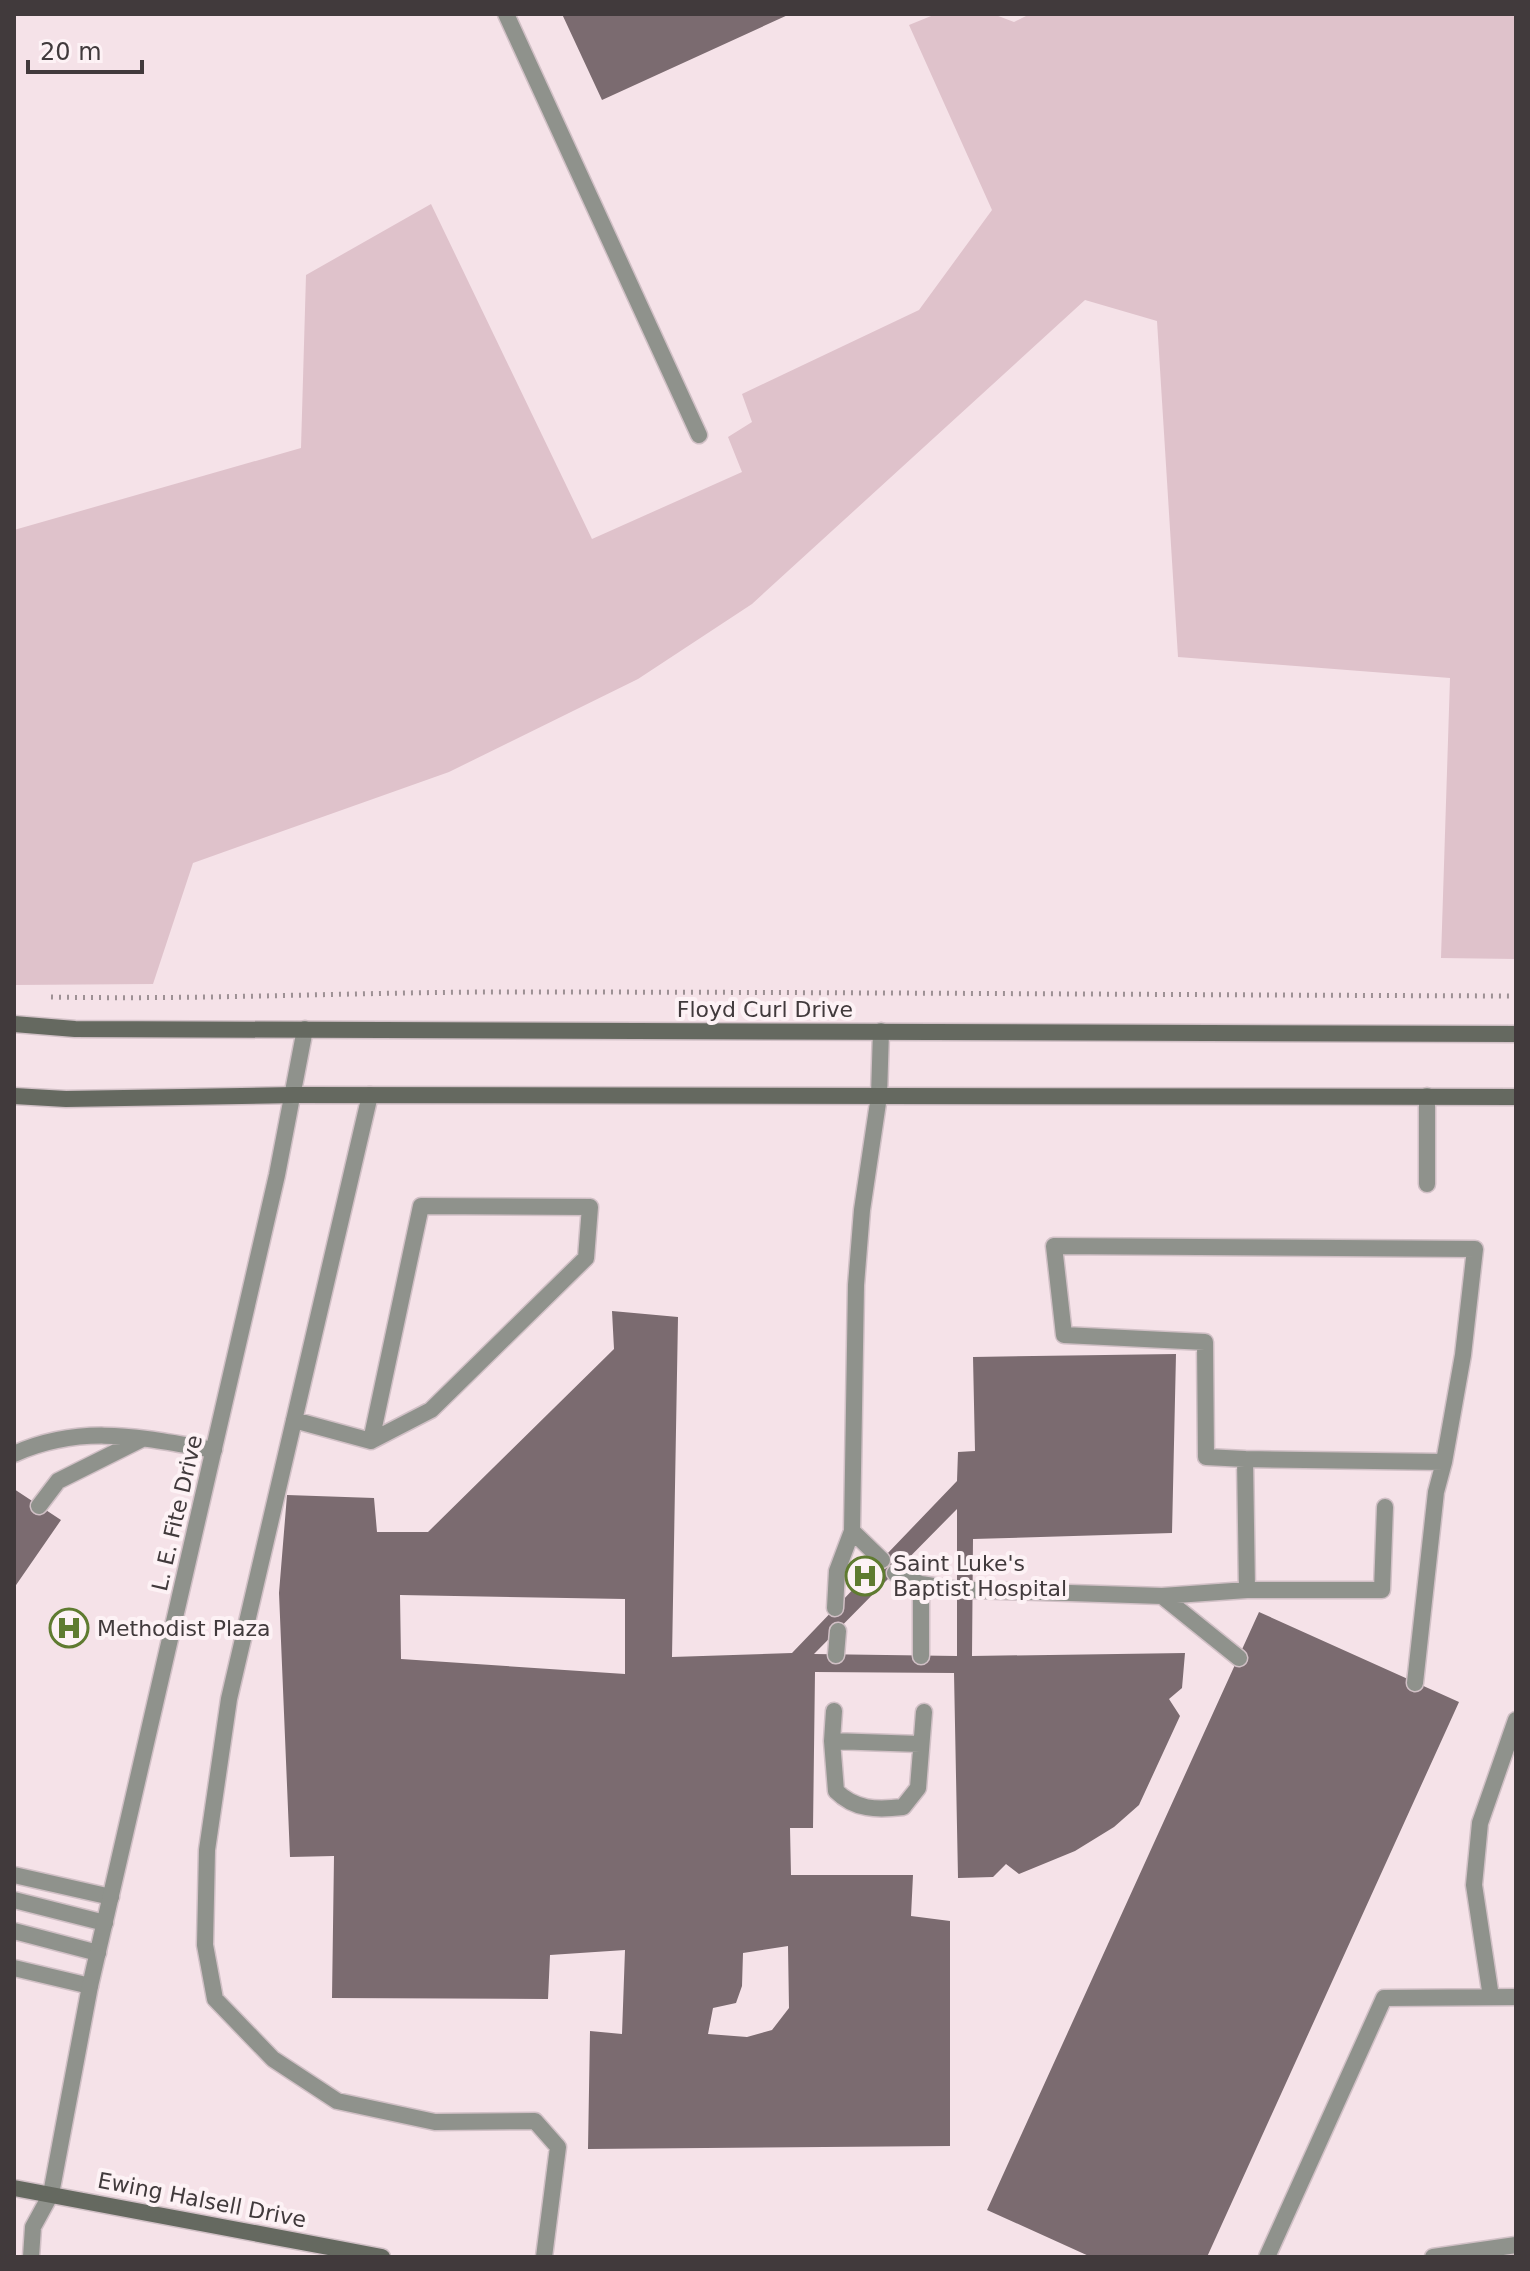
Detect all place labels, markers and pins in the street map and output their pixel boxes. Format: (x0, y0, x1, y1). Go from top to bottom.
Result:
place label: Saint Luke's Baptist Hospital (893, 1551, 1067, 1601)
hospital icon: Saint Luke's Baptist Hospital (844, 1555, 886, 1597)
hospital icon: Methodist Plaza (48, 1607, 90, 1649)
place label: Methodist Plaza (97, 1616, 271, 1641)

